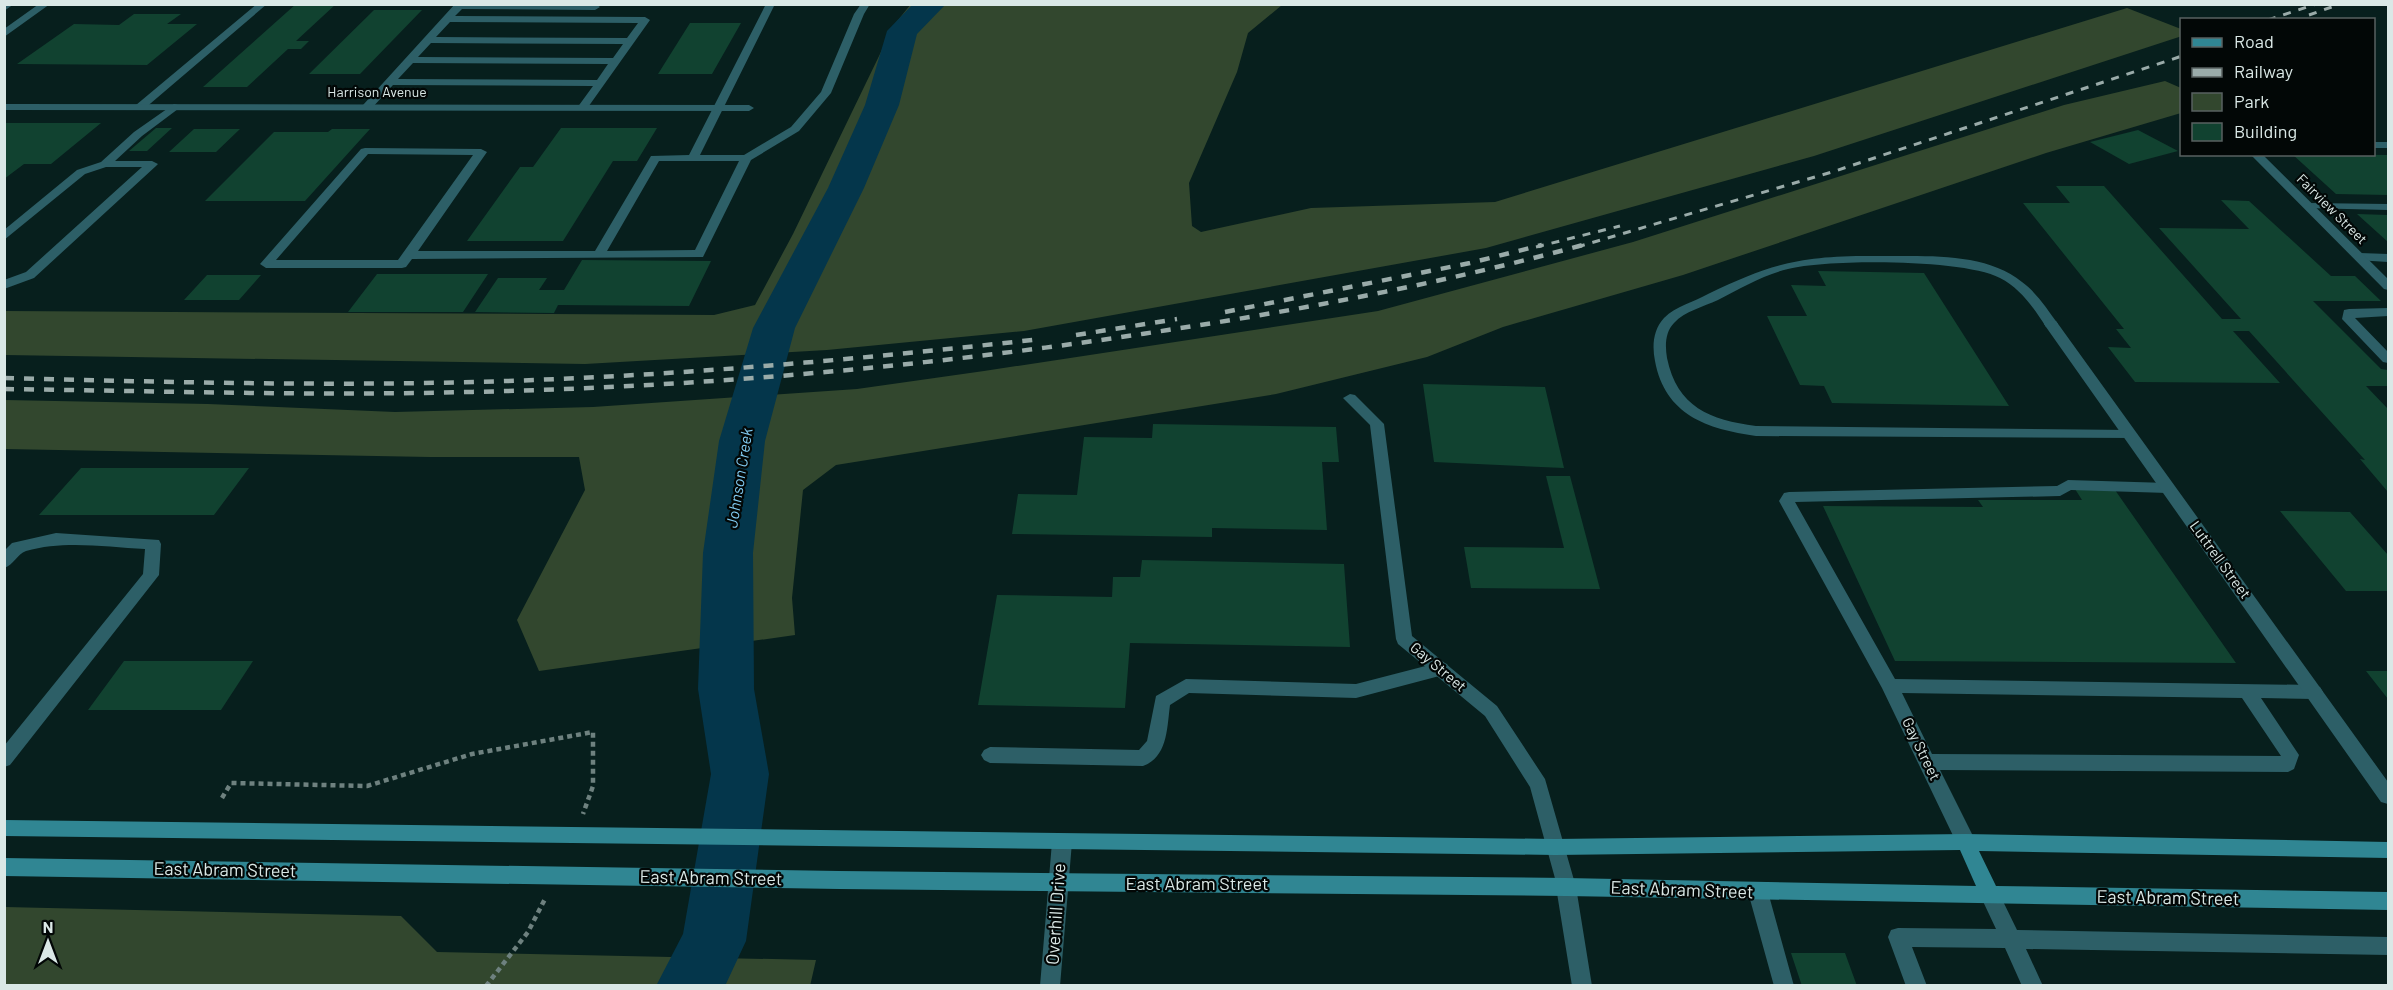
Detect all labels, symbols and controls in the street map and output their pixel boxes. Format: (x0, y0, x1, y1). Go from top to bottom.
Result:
legend (2180, 18, 2375, 156)
text: Road (2234, 30, 2274, 52)
text: Railway (2234, 60, 2293, 82)
street label: Harrison Avenue (327, 83, 427, 100)
text: Park (2234, 90, 2269, 112)
text: Building (2234, 120, 2297, 142)
street label: Fairview Street (2294, 170, 2371, 247)
water label: Johnson Creek (721, 426, 756, 529)
street label: Luttrell Street (2187, 517, 2255, 602)
street label: Gay Street (1407, 638, 1470, 695)
street label: Gay Street (1899, 714, 1945, 783)
street label: East Abram Street (153, 857, 297, 881)
street label: Overhill Drive (1040, 862, 1070, 966)
street label: East Abram Street (639, 865, 783, 889)
street label: East Abram Street (1126, 872, 1268, 894)
street label: East Abram Street (1610, 876, 1754, 902)
street label: East Abram Street (2096, 885, 2240, 909)
north arrow (18, 912, 78, 972)
text: N (43, 917, 53, 936)

